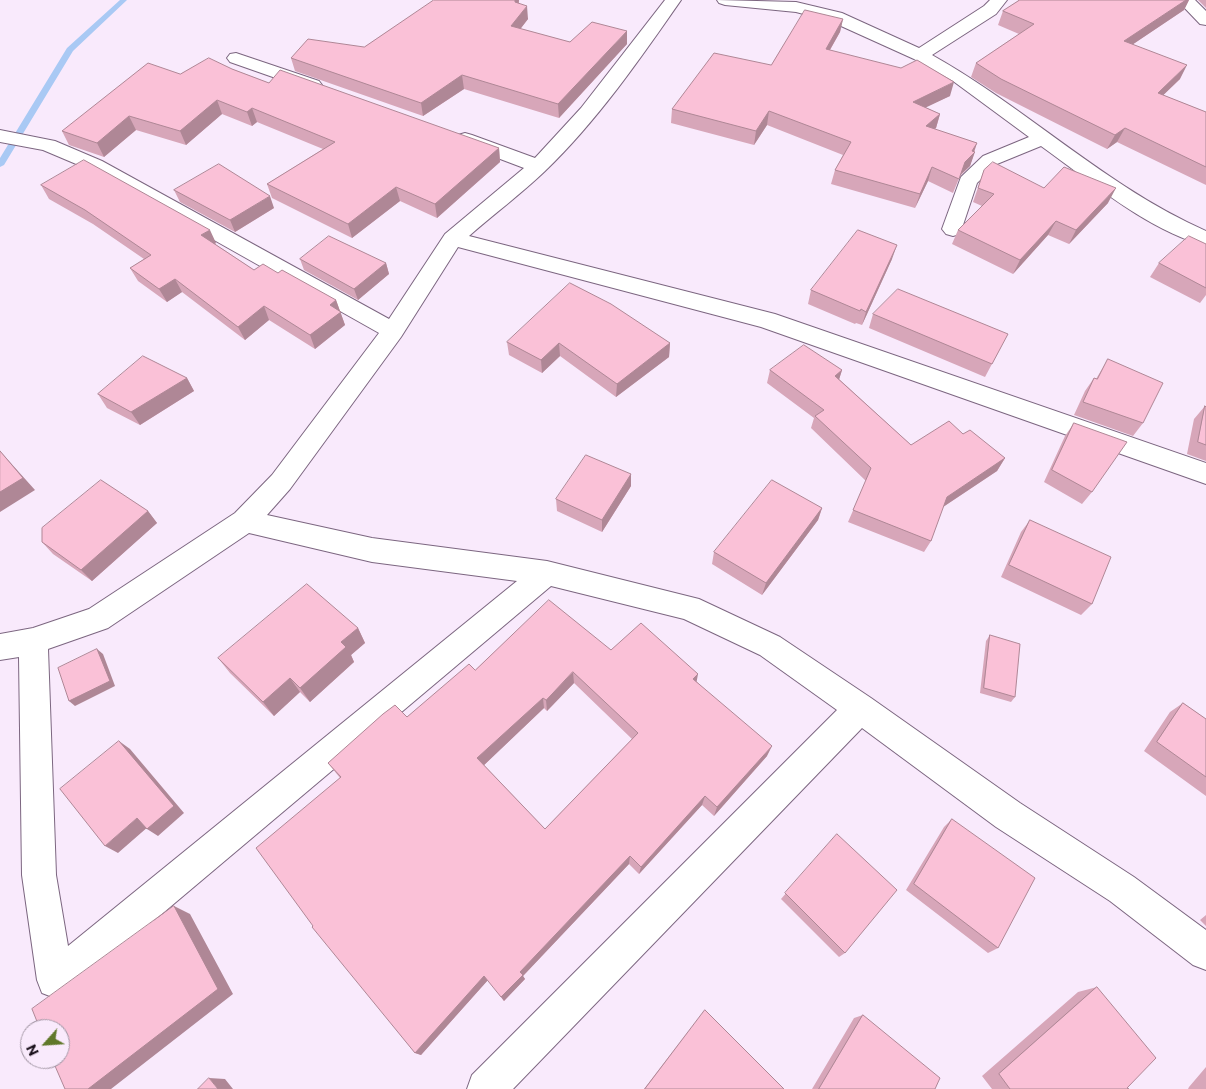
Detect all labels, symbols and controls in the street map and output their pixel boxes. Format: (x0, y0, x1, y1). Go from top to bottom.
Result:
north arrow (20, 1019, 70, 1069)
text: N (22, 1042, 42, 1059)

